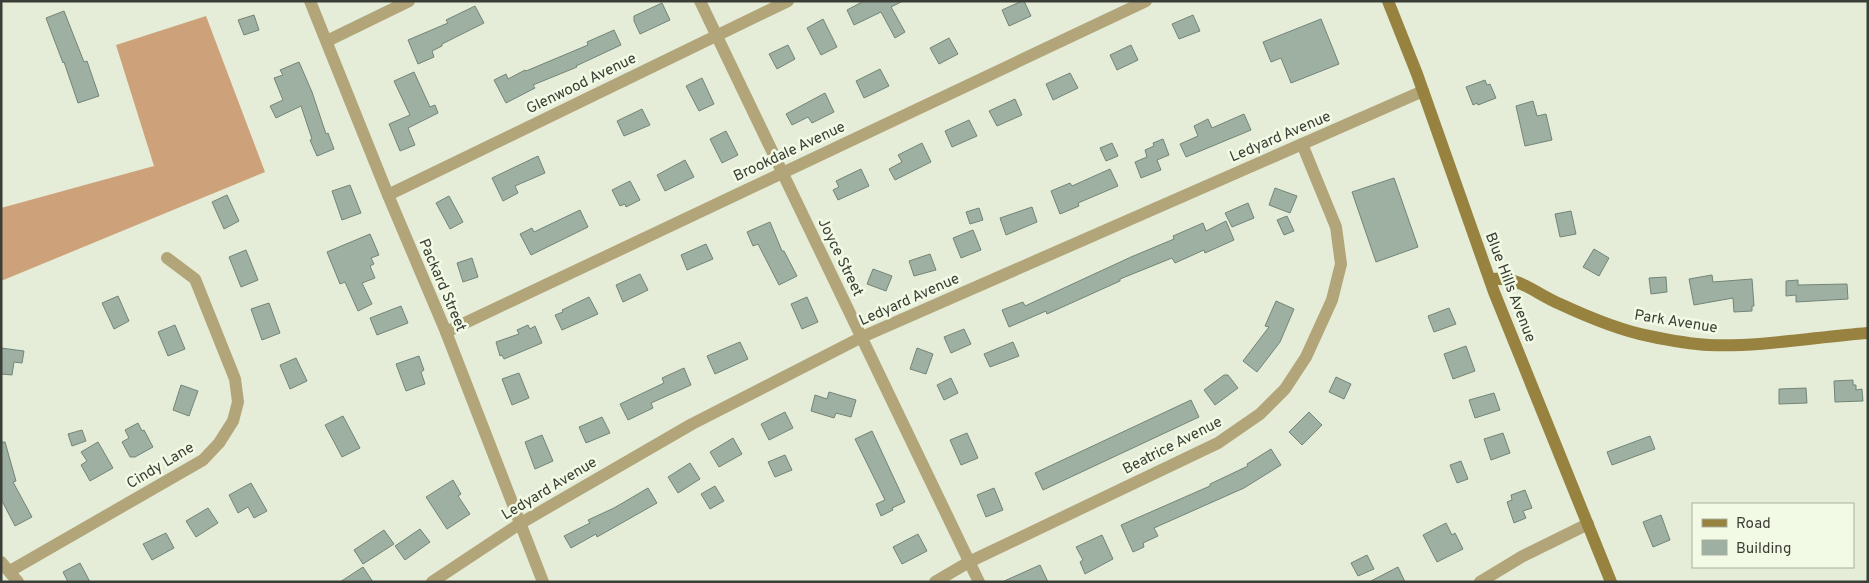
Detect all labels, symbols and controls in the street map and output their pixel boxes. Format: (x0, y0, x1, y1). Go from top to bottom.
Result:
street label: Glenwood Avenue (524, 49, 640, 119)
street label: Ledyard Avenue (1227, 108, 1334, 167)
street label: Brookdale Avenue (731, 118, 849, 187)
street label: Joyce Street (813, 215, 867, 300)
street label: Blue Hills Avenue (1480, 230, 1539, 345)
street label: Packard Street (414, 236, 470, 335)
street label: Ledyard Avenue (856, 270, 963, 331)
street label: Park Avenue (1633, 307, 1719, 338)
street label: Beatrice Avenue (1120, 413, 1226, 480)
street label: Cindy Lane (124, 439, 198, 494)
street label: Ledyard Avenue (499, 453, 601, 525)
legend (1692, 503, 1854, 568)
text: Road (1736, 515, 1771, 534)
text: Building (1736, 540, 1791, 559)

